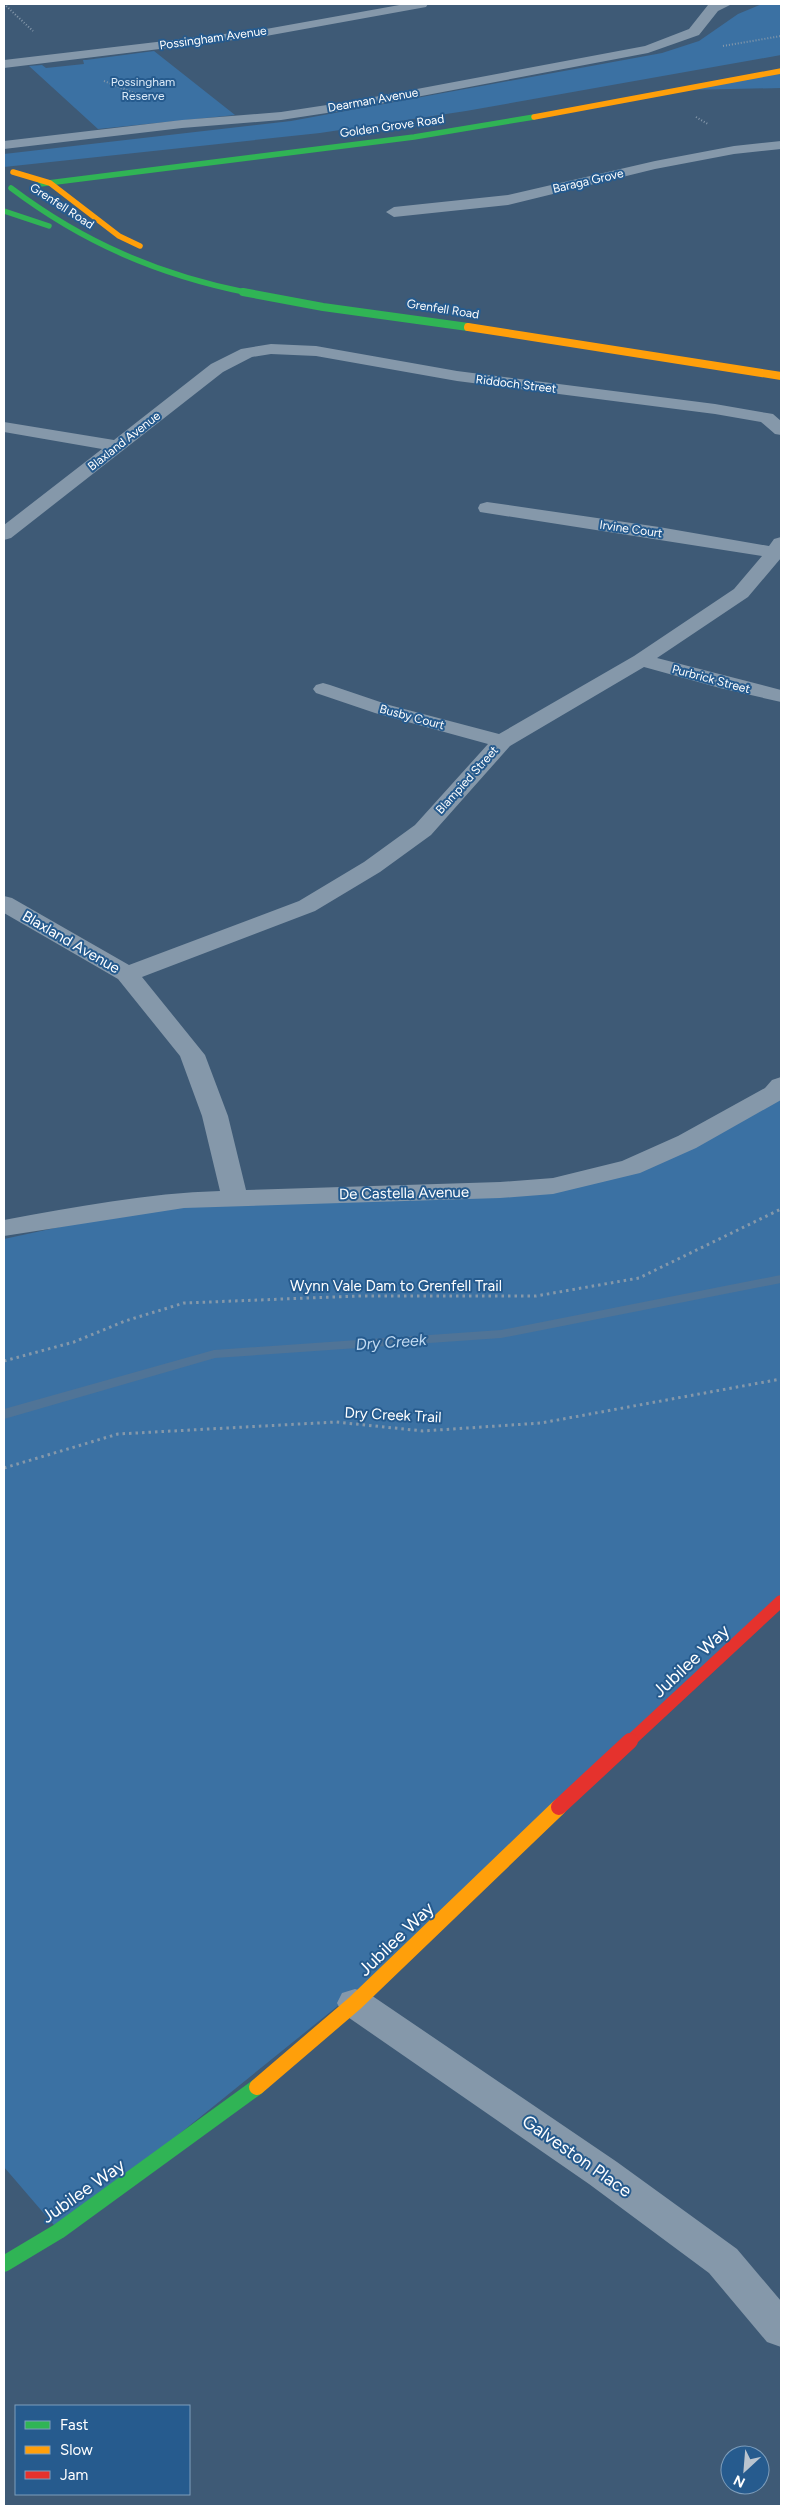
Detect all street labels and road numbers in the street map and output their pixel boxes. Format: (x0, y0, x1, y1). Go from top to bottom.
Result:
street label: Possingham Avenue (159, 23, 268, 52)
street label: Dearman Avenue (327, 85, 420, 115)
street label: Golden Grove Road (339, 112, 445, 140)
street label: Baraga Grove (551, 166, 625, 196)
street label: Grenfell Road (27, 180, 97, 232)
street label: Grenfell Road (406, 296, 480, 322)
street label: Riddoch Street (475, 372, 558, 396)
street label: Blaxland Avenue (85, 408, 163, 474)
street label: Irvine Court (599, 518, 664, 540)
street label: Purbrick Street (670, 662, 752, 696)
street label: Busby Court (378, 702, 446, 733)
street label: Blampied Street (433, 743, 501, 817)
street label: Blaxland Avenue (19, 907, 123, 977)
street label: De Castella Avenue (339, 1183, 469, 1203)
street label: Wynn Vale Dam to Grenfell Trail (290, 1277, 502, 1295)
street label: Dry Creek Trail (344, 1403, 442, 1427)
street label: Jubilee Way (648, 1619, 734, 1702)
street label: Jubilee Way (353, 1897, 439, 1981)
street label: Galveston Place (518, 2110, 636, 2202)
street label: Jubilee Way (37, 2154, 130, 2228)

